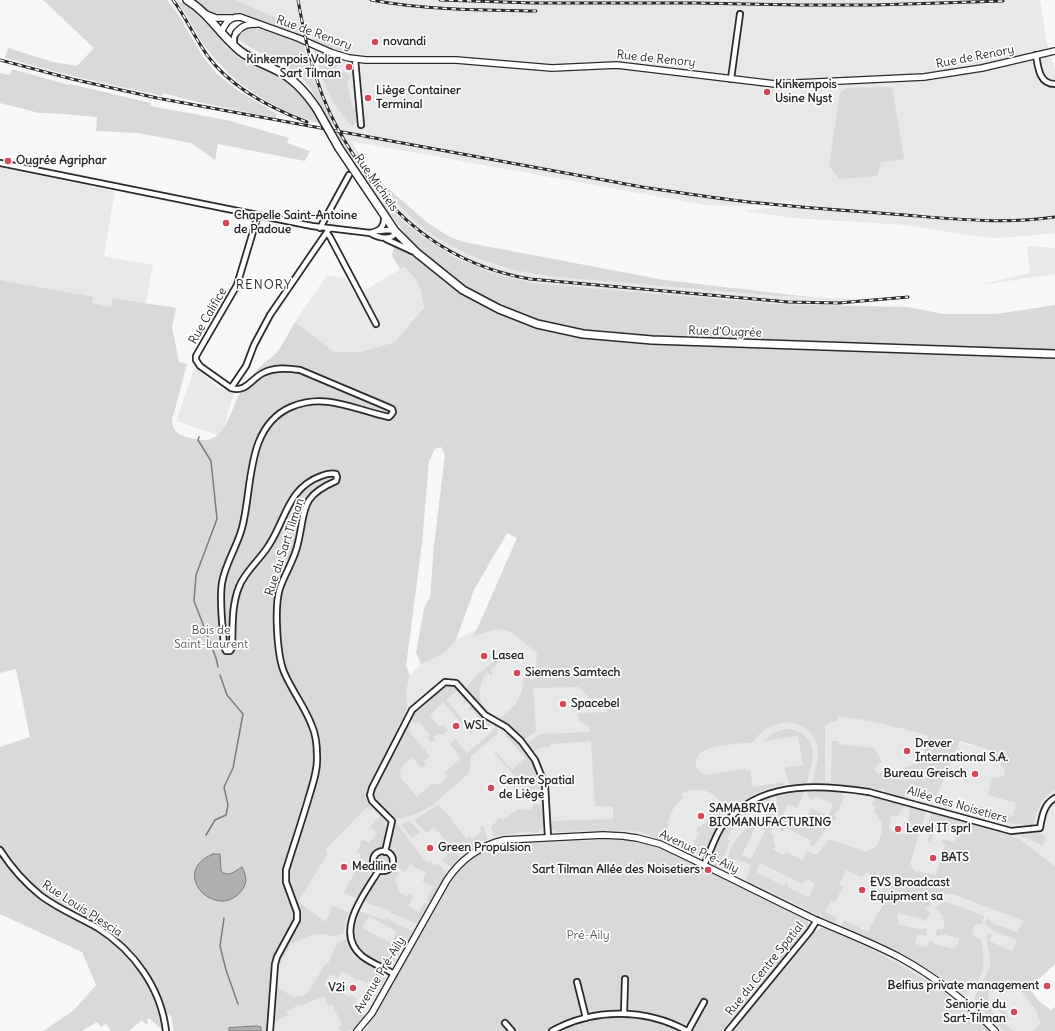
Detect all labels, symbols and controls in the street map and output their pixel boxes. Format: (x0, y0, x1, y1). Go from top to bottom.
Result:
street label: Rue de Renory (274, 13, 354, 53)
place label: novandi (383, 35, 426, 49)
marker: novandi (370, 37, 380, 47)
street label: Rue de Renory (935, 42, 1015, 72)
street label: Rue de Renory (616, 48, 696, 70)
place label: Kinkempois Volga Sart Tilman (246, 53, 341, 81)
marker: Kinkempois Volga Sart Tilman (344, 62, 354, 72)
place label: Kinkempois Usine Nyst (775, 78, 837, 106)
place label: Liège Container Terminal (376, 84, 461, 112)
marker: Kinkempois Usine Nyst (762, 87, 772, 97)
marker: Liège Container Terminal (363, 93, 373, 103)
street label: Rue Michiels (351, 152, 401, 214)
place label: Ougrée Agriphar (16, 154, 107, 168)
marker: Ougrée Agriphar (3, 156, 13, 166)
place label: Chapelle Saint-Antoine de Padoue (234, 209, 357, 237)
marker: Chapelle Saint-Antoine de Padoue (221, 218, 231, 228)
district label: RENORY (236, 277, 292, 293)
street label: Rue Califice (186, 285, 230, 347)
street label: Rue d'Ougrée (688, 324, 762, 340)
street label: Rue du Sart Tilman (262, 496, 308, 598)
park label: Bois de Saint-Laurent (174, 624, 248, 652)
place label: Lasea (492, 649, 524, 663)
marker: Lasea (479, 651, 489, 661)
place label: Siemens Samtech (525, 666, 620, 680)
marker: Siemens Samtech (512, 668, 522, 678)
place label: Spacebel (571, 697, 619, 711)
marker: Spacebel (558, 699, 568, 709)
place label: WSL (464, 719, 488, 733)
marker: WSL (451, 721, 461, 731)
place label: Drever International S.A. (915, 737, 1008, 765)
marker: Drever International S.A. (902, 746, 912, 756)
place label: Bureau Greisch (884, 767, 967, 781)
marker: Bureau Greisch (970, 769, 980, 779)
place label: Centre Spatial de Liège (499, 774, 574, 802)
marker: Centre Spatial de Liège (486, 783, 496, 793)
street label: Allée des Noisetiers (905, 784, 1009, 826)
place label: SAMABRIVA BIOMANUFACTURING (709, 802, 831, 830)
marker: SAMABRIVA BIOMANUFACTURING (696, 811, 706, 821)
place label: Level IT sprl (906, 822, 971, 836)
marker: Level IT sprl (893, 824, 903, 834)
street label: Avenue Pré-Aily (657, 827, 741, 877)
place label: Green Propulsion (438, 841, 531, 855)
marker: Green Propulsion (425, 843, 435, 853)
place label: BATS (941, 851, 969, 865)
marker: BATS (928, 853, 938, 863)
place label: Mediline (352, 860, 397, 874)
marker: Mediline (339, 862, 349, 872)
place label: Sart Tilman Allée des Noisetiers (532, 863, 700, 877)
marker: Sart Tilman Allée des Noisetiers (703, 865, 713, 875)
place label: EVS Broadcast Equipment sa (870, 876, 950, 904)
street label: Rue Louis Plescia (39, 878, 125, 940)
marker: EVS Broadcast Equipment sa (857, 885, 867, 895)
street label: Rue du Centre Spatial (723, 919, 807, 1019)
park label: Pré-Aily (566, 929, 610, 943)
street label: Avenue Pré-Aily (352, 934, 408, 1016)
place label: Belfius private management (888, 979, 1039, 993)
place label: V2i (328, 981, 345, 995)
marker: Belfius private management (1042, 981, 1052, 991)
marker: V2i (348, 983, 358, 993)
place label: Seniorie du Sart-Tilman (943, 998, 1006, 1026)
marker: Seniorie du Sart-Tilman (1009, 1007, 1019, 1017)

